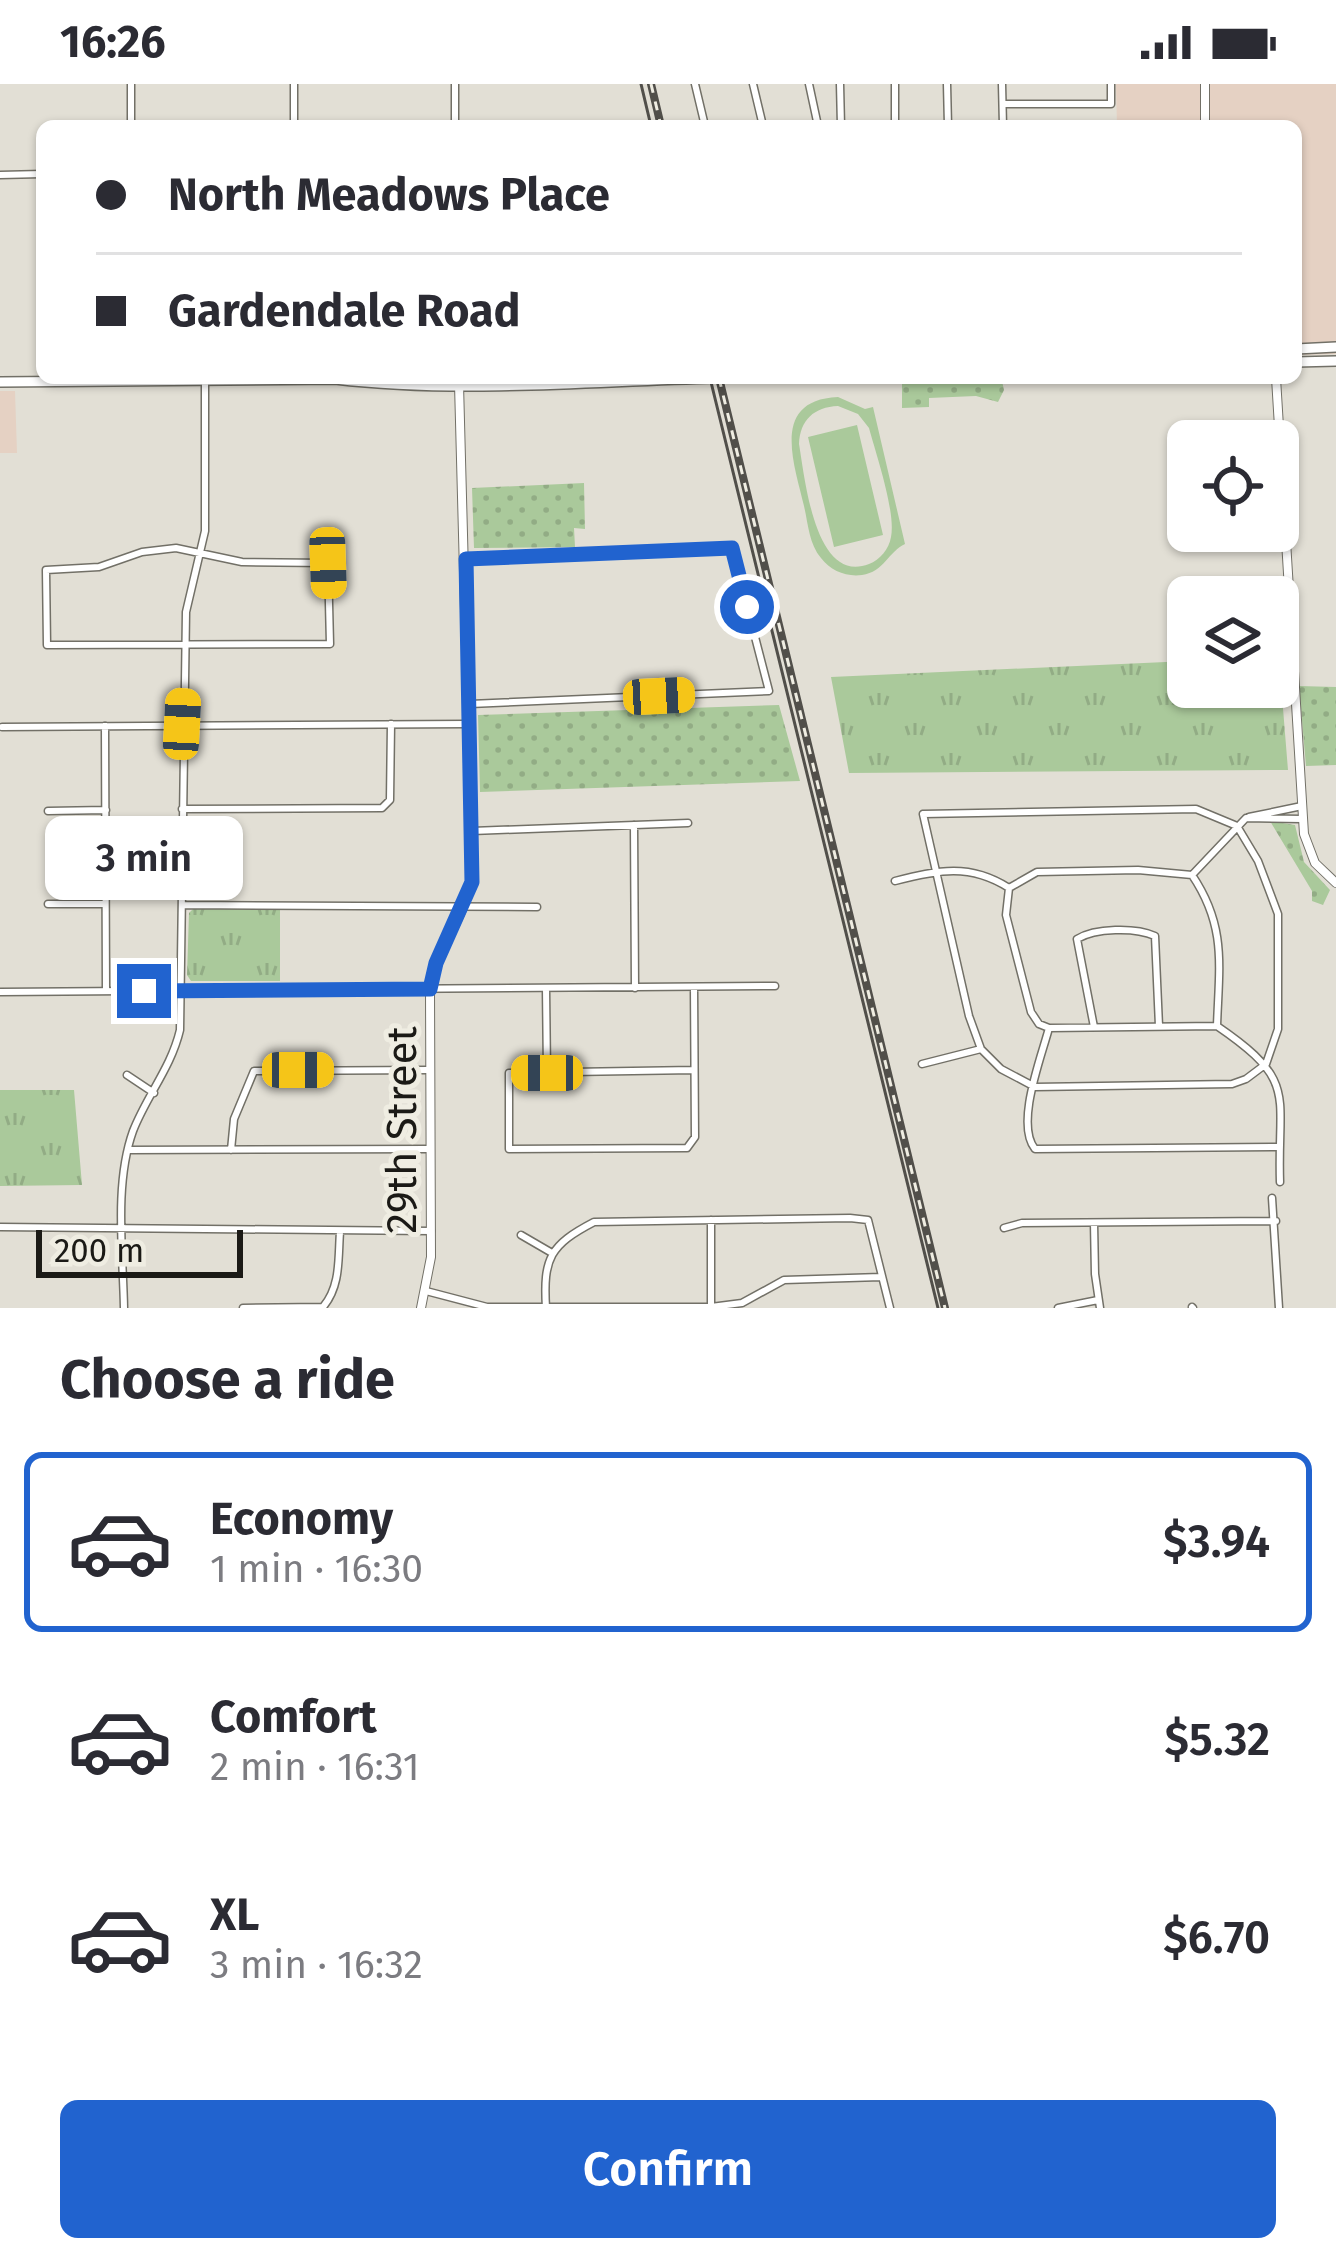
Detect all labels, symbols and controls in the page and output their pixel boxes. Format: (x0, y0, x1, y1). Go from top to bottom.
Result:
text: 16:26 (60, 15, 166, 69)
text: North Meadows Place (168, 168, 610, 222)
text: Gardendale Road (168, 284, 521, 338)
map controls (1167, 420, 1299, 708)
button: locate (1167, 420, 1299, 552)
car (309, 526, 347, 600)
button: layers (1167, 576, 1299, 708)
route start (720, 580, 774, 634)
car (622, 676, 696, 716)
car (162, 687, 202, 761)
callout: 3 min (45, 817, 243, 901)
text: 3 min (96, 835, 192, 881)
route end (117, 964, 171, 1018)
street label: 29th Street (377, 1026, 427, 1234)
car (262, 1052, 334, 1088)
car (511, 1055, 583, 1091)
scale bar (36, 1224, 243, 1277)
text: 200 m (54, 1231, 144, 1271)
text: Choose a ride (60, 1348, 395, 1412)
icon: car (66, 1488, 174, 1596)
text: Economy (210, 1492, 393, 1546)
text: $3.94 (1163, 1515, 1270, 1569)
text: 1 min · 16:30 (210, 1546, 423, 1592)
icon: car (66, 1686, 174, 1794)
text: Comfort (210, 1690, 377, 1744)
text: $5.32 (1165, 1713, 1270, 1767)
text: 2 min · 16:31 (210, 1744, 420, 1790)
icon: car (66, 1884, 174, 1992)
text: XL (210, 1888, 259, 1942)
text: $6.70 (1163, 1911, 1270, 1965)
text: 3 min · 16:32 (210, 1942, 423, 1988)
button: Confirm (60, 2100, 1276, 2238)

